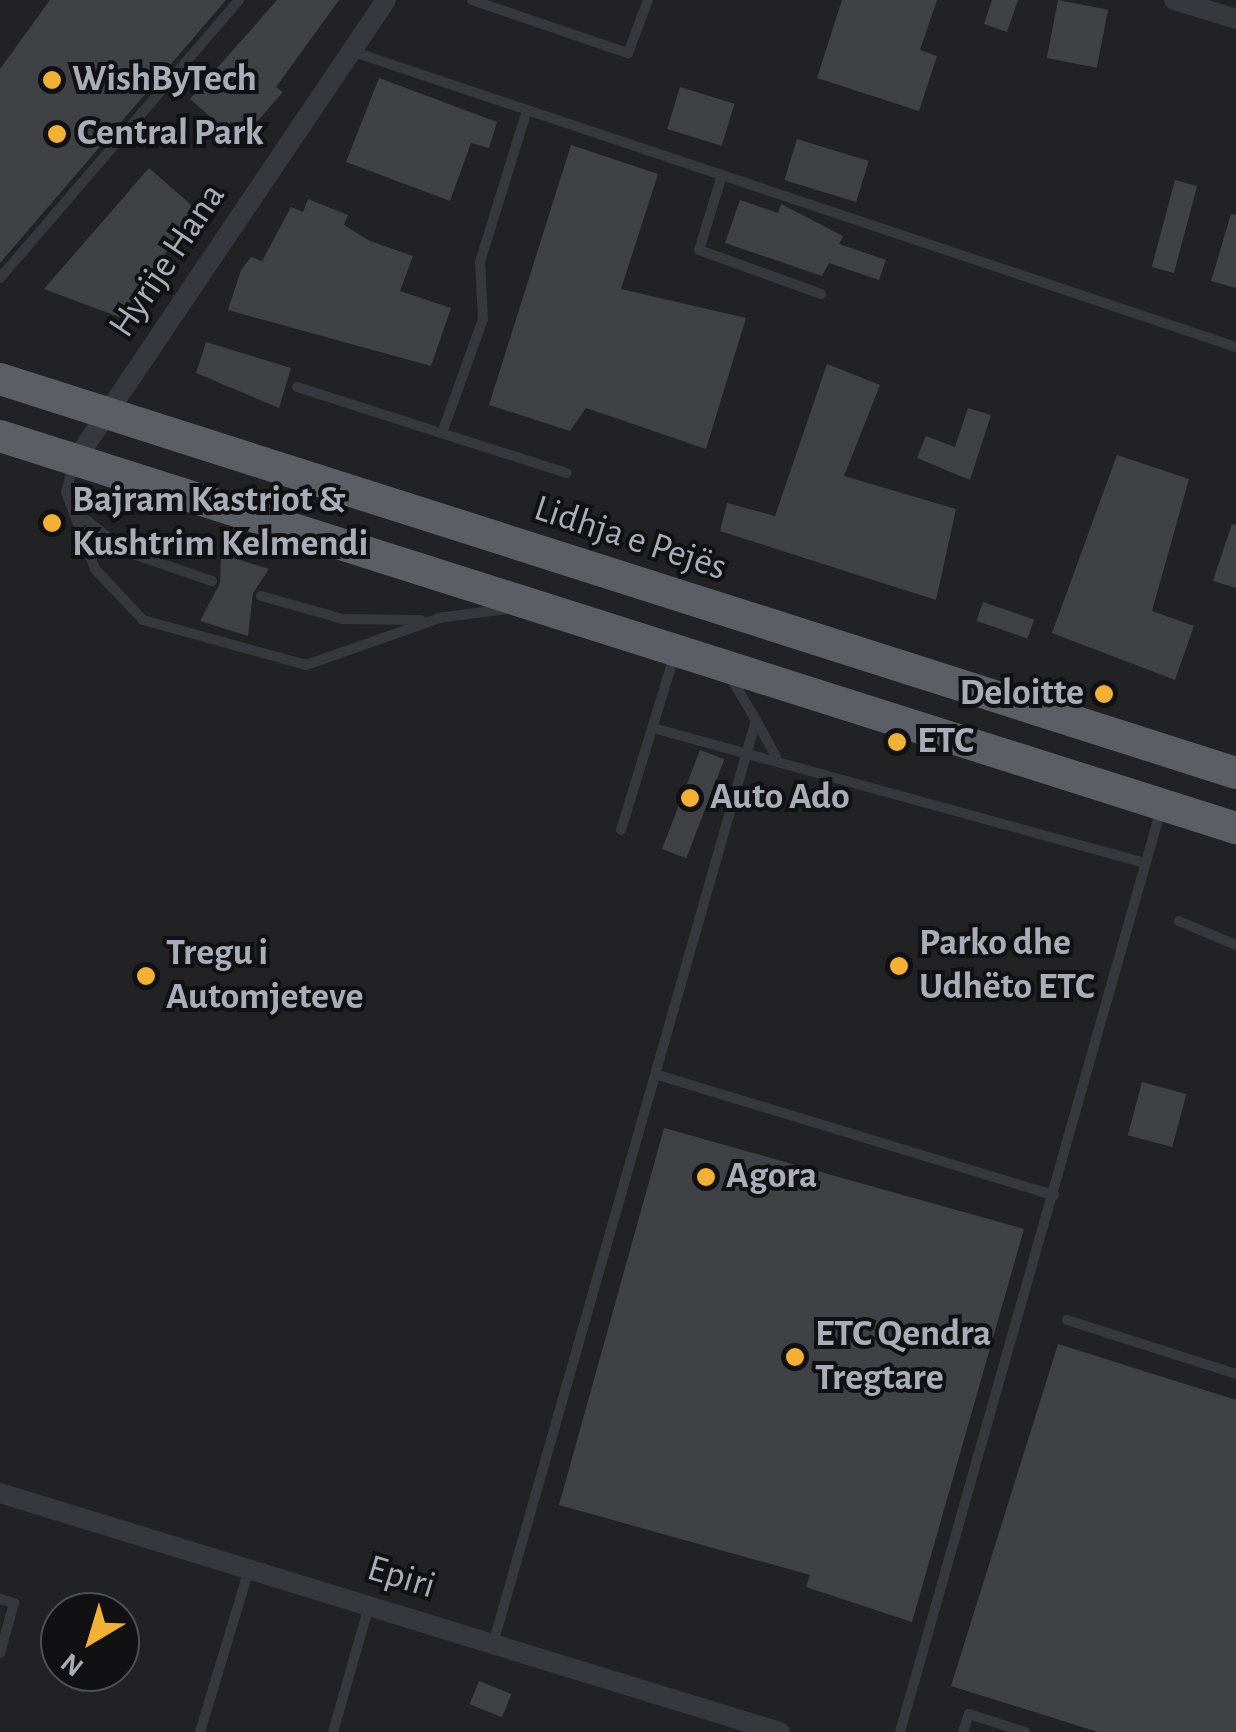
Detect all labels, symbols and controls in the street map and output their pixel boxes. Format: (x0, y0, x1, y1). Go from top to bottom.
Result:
place label: WishByTech (72, 57, 257, 103)
marker: WishByTech (41, 69, 63, 91)
place label: Central Park (77, 111, 264, 157)
marker: Central Park (46, 123, 68, 145)
street label: Hyrije Hana (100, 175, 236, 347)
place label: Bajram Kastriot & Kushtrim Kelmendi (72, 478, 368, 568)
street label: Lidhja e Pejës (528, 486, 732, 592)
marker: Bajram Kastriot & Kushtrim Kelmendi (41, 512, 63, 534)
place label: Deloitte (959, 671, 1084, 717)
marker: Deloitte (1093, 683, 1115, 705)
place label: ETC (917, 719, 974, 765)
marker: ETC (886, 731, 908, 753)
place label: Auto Ado (710, 775, 850, 821)
marker: Auto Ado (679, 787, 701, 809)
place label: Parko dhe Udhëto ETC (919, 921, 1095, 1011)
place label: Tregu i Automjeteve (166, 931, 363, 1021)
marker: Parko dhe Udhëto ETC (888, 955, 910, 977)
marker: Tregu i Automjeteve (135, 965, 157, 987)
place label: Agora (726, 1154, 817, 1200)
marker: Agora (695, 1166, 717, 1188)
place label: ETC Qendra Tregtare (815, 1312, 991, 1402)
marker: ETC Qendra Tregtare (784, 1346, 806, 1368)
street label: Epiri (362, 1546, 440, 1610)
north arrow (40, 1592, 140, 1692)
text: N (56, 1647, 89, 1681)

